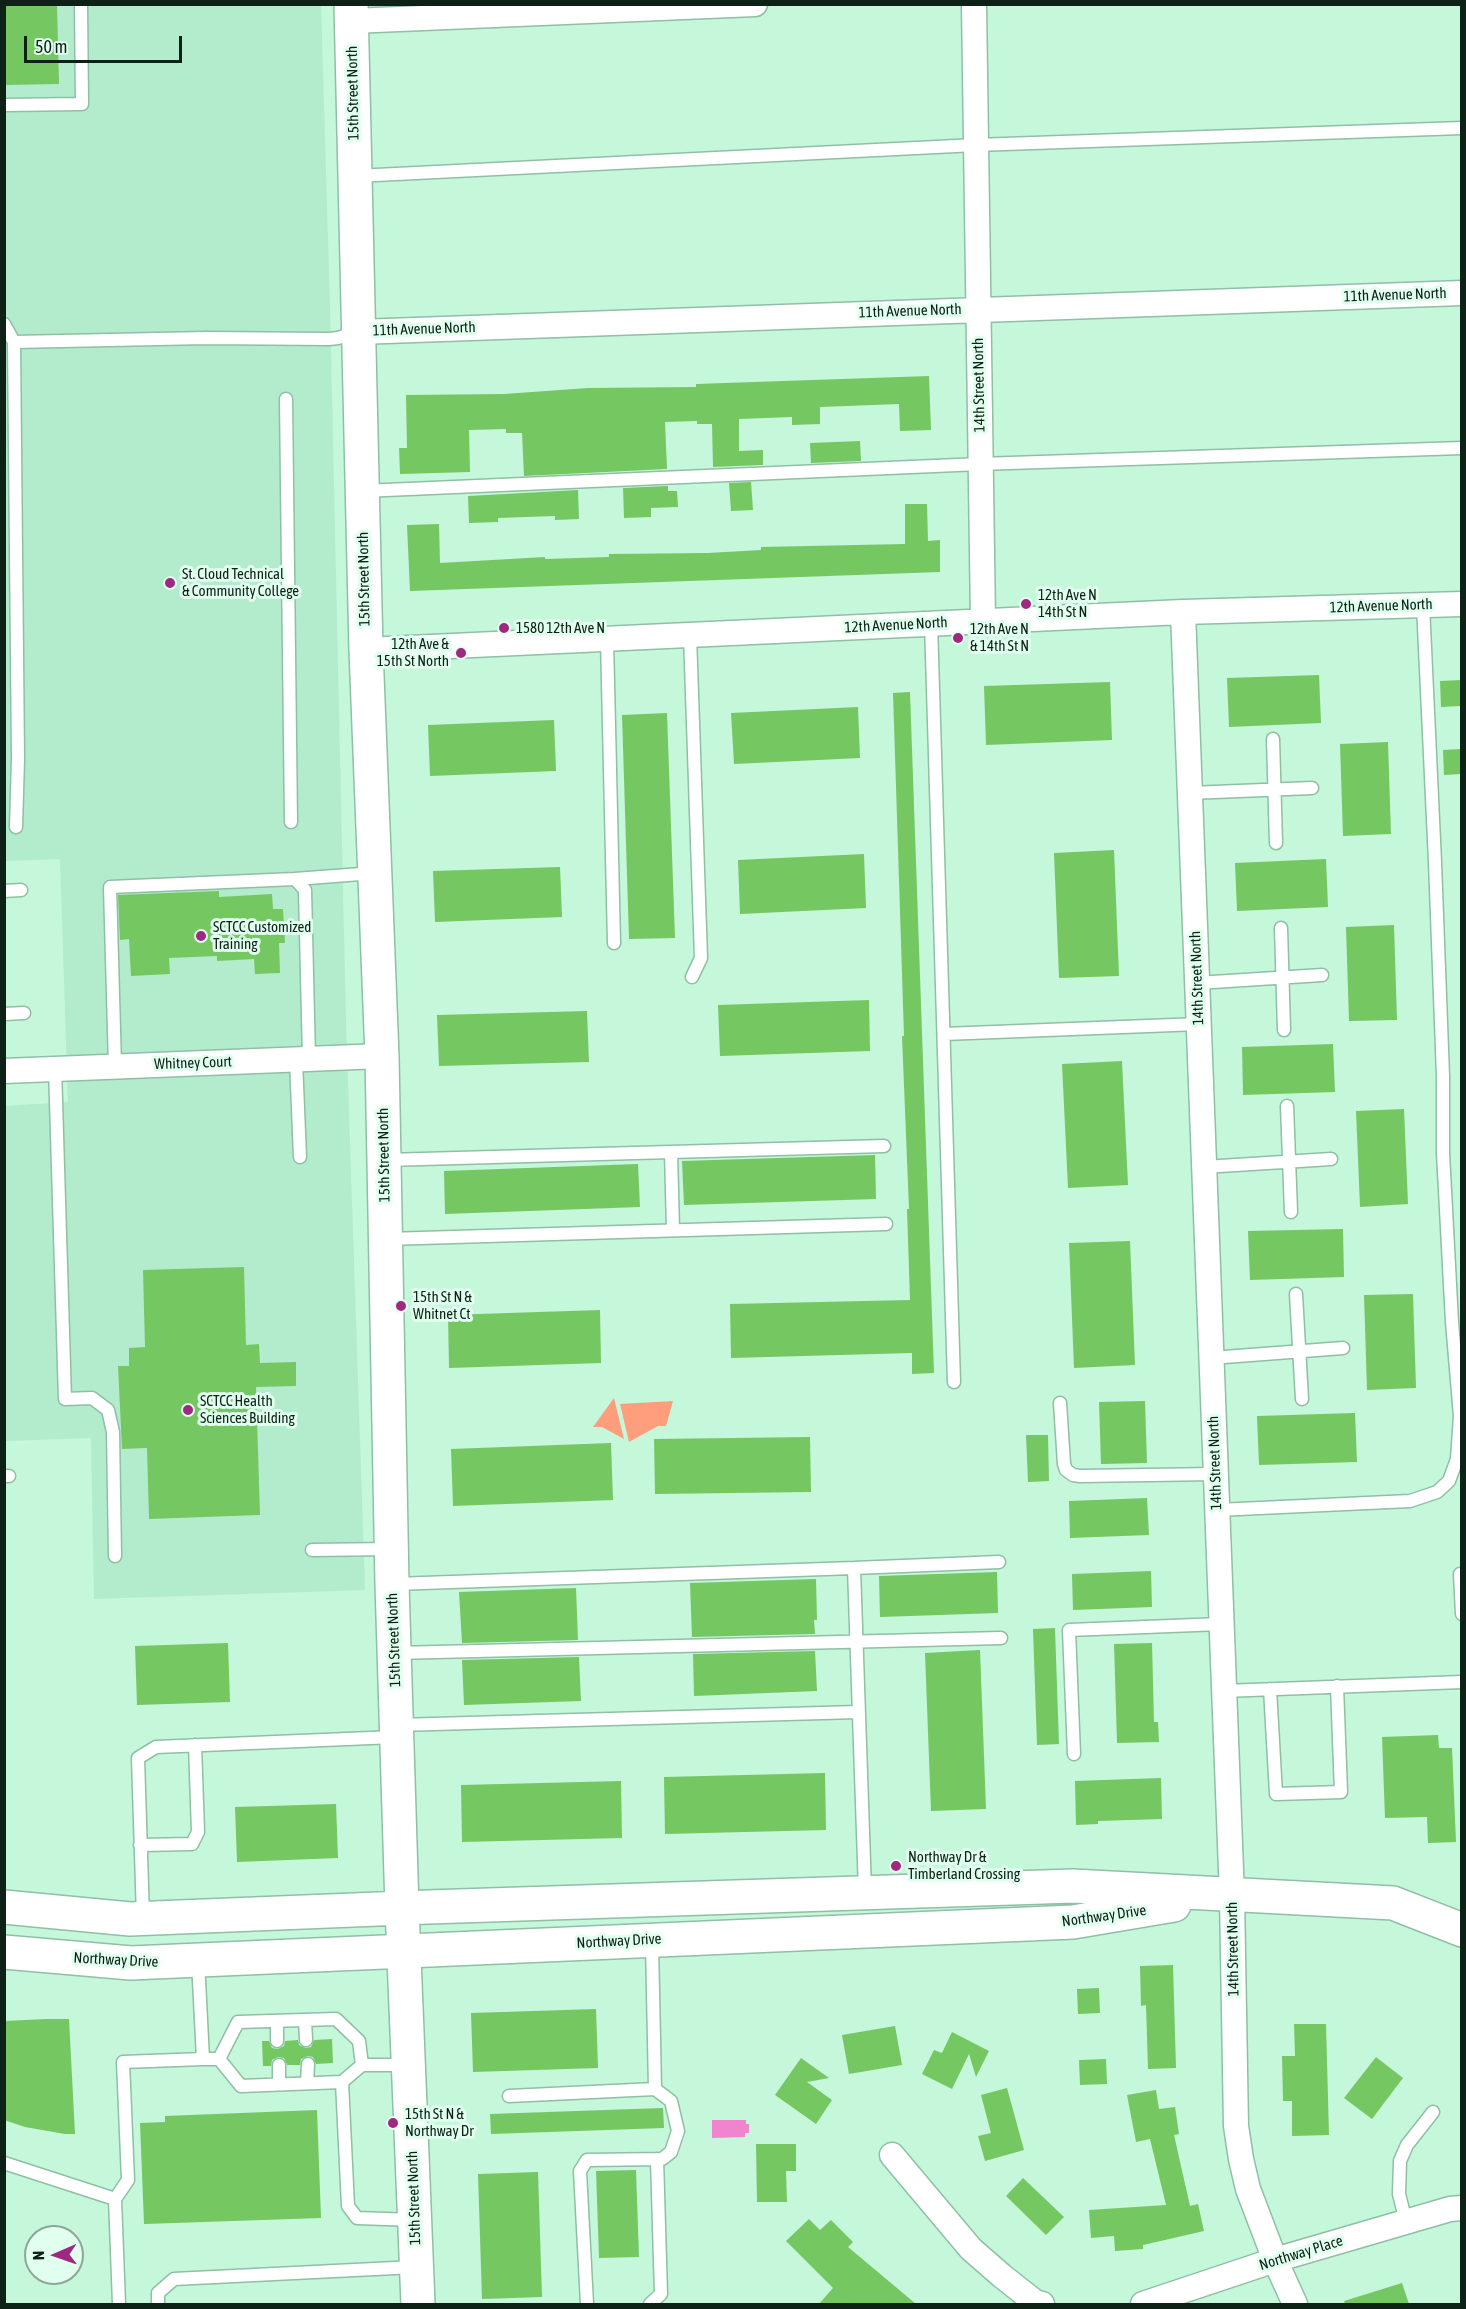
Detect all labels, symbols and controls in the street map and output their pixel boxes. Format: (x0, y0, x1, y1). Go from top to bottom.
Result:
scale bar (27, 24, 184, 62)
text: 50 m (35, 36, 67, 57)
street label: 15th Street North (343, 46, 363, 140)
street label: 11th Avenue North (1343, 284, 1447, 306)
street label: 11th Avenue North (858, 300, 962, 322)
street label: 11th Avenue North (372, 318, 476, 340)
street label: 14th Street North (969, 338, 989, 432)
street label: 15th Street North (354, 532, 374, 626)
place label: St. Cloud Technical & Community College (182, 565, 299, 600)
marker: St. Cloud Technical & Community College (163, 576, 177, 590)
place label: 12th Ave N 14th St N (1038, 586, 1097, 621)
street label: 12th Avenue North (1329, 595, 1433, 617)
marker: 12th Ave N 14th St N (1019, 597, 1033, 611)
street label: 12th Avenue North (844, 613, 948, 637)
place label: 1580 12th Ave N (516, 619, 605, 637)
place label: 12th Ave N & 14th St N (970, 620, 1029, 655)
marker: 1580 12th Ave N (497, 621, 511, 635)
marker: 12th Ave N & 14th St N (951, 631, 965, 645)
place label: 12th Ave & 15th St North (377, 635, 449, 670)
marker: 12th Ave & 15th St North (454, 646, 468, 660)
place label: SCTCC Customized Training (213, 918, 311, 953)
marker: SCTCC Customized Training (194, 929, 208, 943)
street label: 14th Street North (1186, 930, 1208, 1026)
street label: Whitney Court (154, 1053, 232, 1073)
street label: 15th Street North (374, 1108, 394, 1202)
place label: 15th St N & Whitnet Ct (413, 1288, 472, 1323)
marker: 15th St N & Whitnet Ct (394, 1299, 408, 1313)
place label: SCTCC Health Sciences Building (200, 1392, 295, 1427)
marker: SCTCC Health Sciences Building (181, 1403, 195, 1417)
street label: 14th Street North (1204, 1415, 1226, 1511)
street label: 15th Street North (383, 1592, 405, 1688)
place label: Northway Dr & Timberland Crossing (908, 1848, 1020, 1883)
marker: Northway Dr & Timberland Crossing (889, 1859, 903, 1873)
street label: Northway Drive (1061, 1901, 1147, 1931)
street label: 14th Street North (1223, 1902, 1243, 1996)
street label: Northway Drive (576, 1930, 662, 1952)
street label: Northway Drive (73, 1949, 159, 1971)
place label: 15th St N & Northway Dr (405, 2105, 474, 2140)
marker: 15th St N & Northway Dr (386, 2116, 400, 2130)
street label: 15th Street North (403, 2150, 425, 2246)
north arrow (24, 2225, 84, 2285)
street label: Northway Place (1257, 2232, 1345, 2274)
text: N (29, 2251, 47, 2261)

